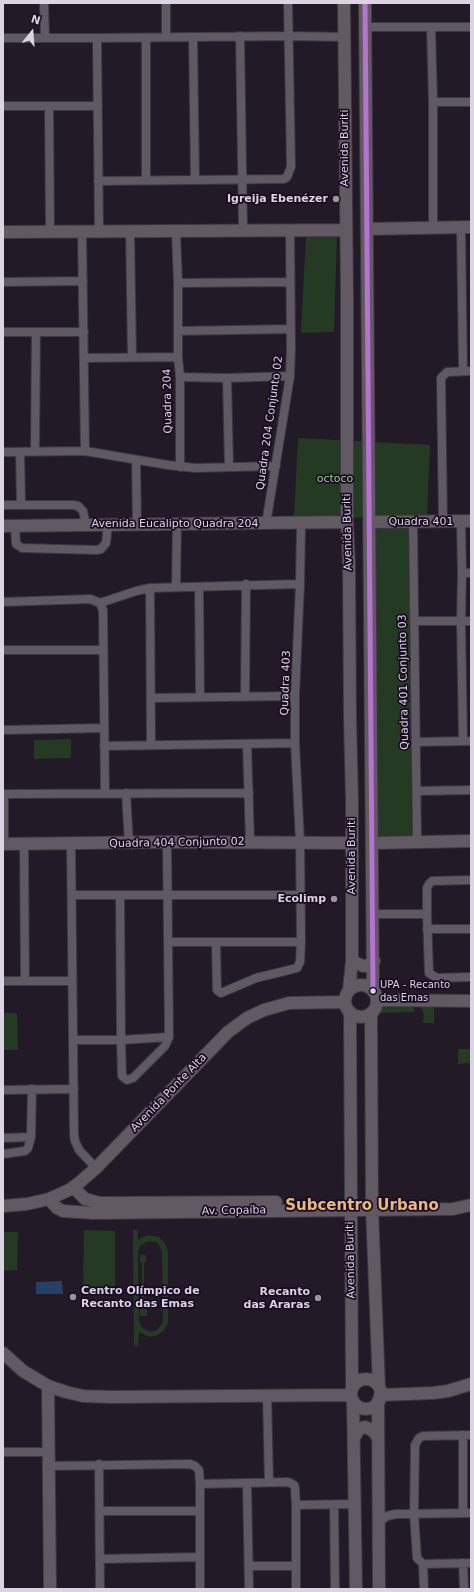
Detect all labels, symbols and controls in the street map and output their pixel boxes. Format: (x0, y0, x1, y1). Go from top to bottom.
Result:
north arrow (12, 12, 52, 52)
text: N (29, 12, 42, 28)
street label: Avenida Buriti (338, 110, 352, 186)
place label: Igreija Ebenézer (227, 192, 328, 206)
marker: Igreija Ebenézer (331, 194, 341, 204)
street label: Quadra 204 Conjunto 02 (254, 355, 286, 491)
street label: Quadra 204 (161, 368, 175, 434)
park label: octoco (317, 472, 353, 486)
street label: Avenida Buriti (341, 493, 355, 571)
street label: Quadra 401 (388, 515, 454, 529)
street label: Avenida Eucalipto Quadra 204 (92, 517, 258, 531)
street label: Quadra 401 Conjunto 03 (396, 614, 412, 750)
street label: Quadra 403 (278, 650, 294, 716)
street label: Avenida Buriti (345, 818, 359, 894)
street label: Quadra 404 Conjunto 02 (109, 835, 245, 851)
place label: Ecolimp (278, 892, 326, 906)
marker: Ecolimp (329, 894, 339, 904)
place label: UPA - Recanto das Emas (380, 979, 450, 1002)
marker: UPA - Recanto das Emas (368, 986, 378, 996)
street label: Avenida Ponte Alta (128, 1051, 210, 1135)
district label: Subcentro Urbano (285, 1197, 439, 1215)
street label: Av. Copaíba (202, 1204, 266, 1218)
street label: Avenida Buriti (344, 1221, 358, 1299)
place label: Centro Olímpico de Recanto das Emas (81, 1284, 200, 1310)
place label: Recanto das Araras (244, 1285, 310, 1311)
marker: Centro Olímpico de Recanto das Emas (68, 1292, 78, 1302)
marker: Recanto das Araras (313, 1293, 323, 1303)

